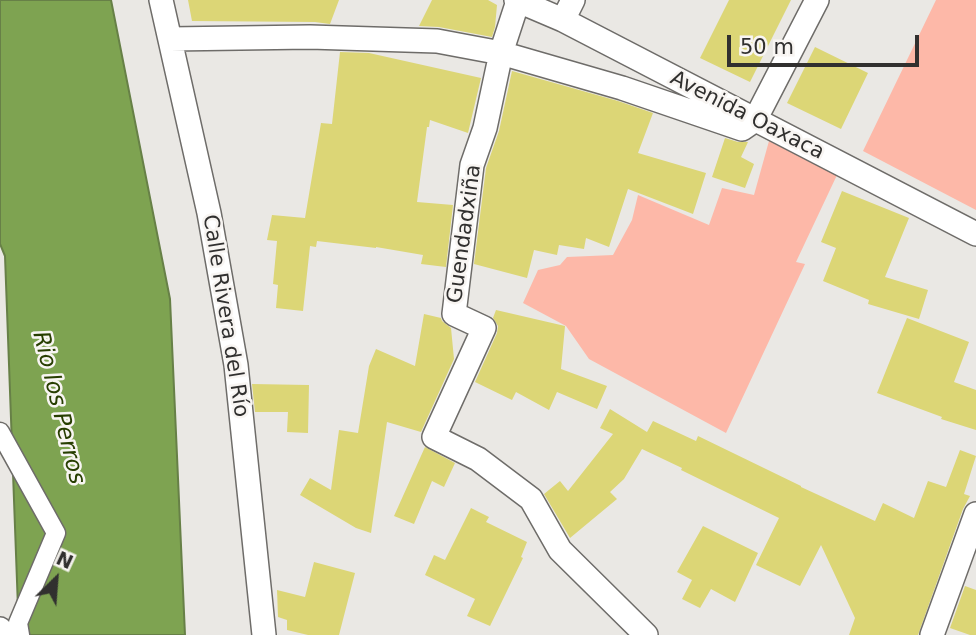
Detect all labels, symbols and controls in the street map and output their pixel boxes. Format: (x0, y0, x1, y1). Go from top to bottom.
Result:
scale bar (731, 21, 923, 65)
text: 50 m (740, 35, 794, 59)
street label: Avenida Oaxaca (666, 66, 828, 166)
street label: Guendadxiña (443, 163, 487, 305)
street label: Calle Rivera del Río (197, 213, 253, 419)
water label: Rio los Perros (26, 329, 90, 487)
north arrow (21, 544, 91, 614)
text: N (53, 547, 77, 573)

